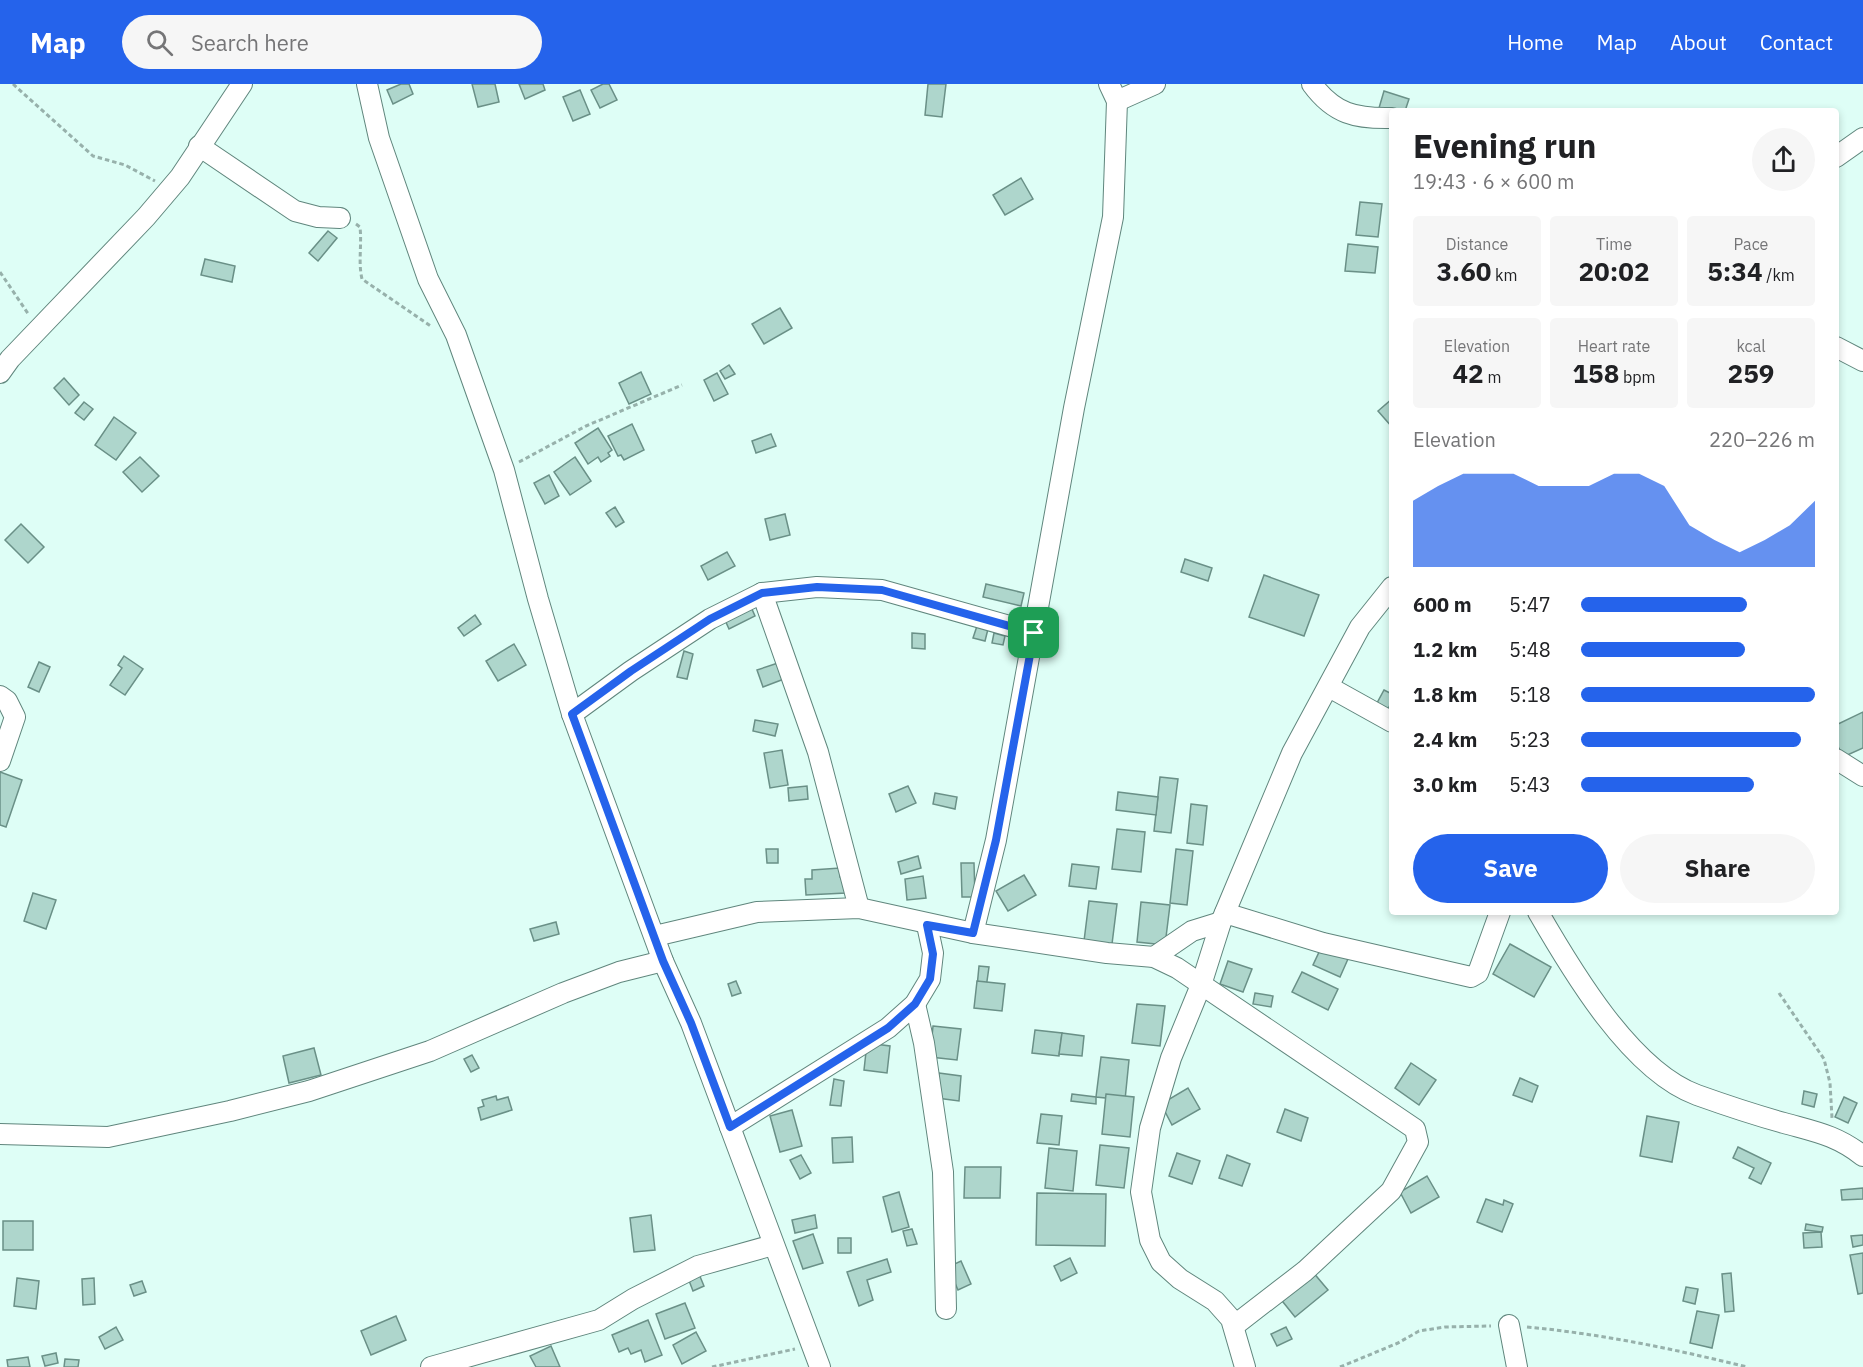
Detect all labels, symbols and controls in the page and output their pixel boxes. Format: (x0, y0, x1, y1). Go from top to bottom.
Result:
search box (122, 15, 542, 69)
text: Map (30, 24, 86, 61)
icon: search (143, 26, 176, 59)
text: Search here (191, 28, 309, 57)
text: Home (1507, 28, 1564, 56)
text: Map (1597, 28, 1637, 56)
text: About (1670, 28, 1727, 56)
text: Contact (1760, 28, 1833, 56)
text: Evening run (1413, 124, 1597, 167)
button: share (1752, 128, 1815, 191)
text: 19:43 · 6 × 600 m (1413, 168, 1574, 195)
text: Distance (1446, 234, 1508, 254)
text: Time (1596, 234, 1632, 254)
text: Pace (1734, 234, 1768, 254)
text: 3.60 (1436, 254, 1491, 288)
text: 20:02 (1579, 254, 1649, 288)
text: 5:34 (1707, 254, 1763, 288)
text: km (1491, 265, 1518, 285)
text: /km (1763, 265, 1795, 285)
text: Elevation (1444, 336, 1510, 356)
text: Heart rate (1578, 336, 1650, 356)
text: kcal (1736, 336, 1766, 356)
text: 42 (1453, 356, 1484, 390)
text: 158 (1572, 356, 1619, 390)
text: 259 (1728, 356, 1774, 390)
text: m (1484, 367, 1501, 387)
text: bpm (1619, 367, 1656, 387)
text: Elevation (1413, 426, 1496, 453)
text: 220–226 m (1709, 426, 1815, 453)
text: 600 m (1413, 591, 1472, 618)
text: 5:47 (1509, 591, 1551, 618)
pin (1008, 607, 1059, 658)
icon: arrive (1017, 616, 1050, 649)
text: 1.2 km (1413, 636, 1477, 663)
text: 5:48 (1509, 636, 1551, 663)
text: 1.8 km (1413, 681, 1477, 708)
text: 5:18 (1509, 681, 1551, 708)
text: 2.4 km (1413, 726, 1477, 753)
text: 5:23 (1509, 726, 1551, 753)
text: 3.0 km (1413, 771, 1477, 798)
text: 5:43 (1509, 771, 1551, 798)
button: Save (1413, 834, 1608, 903)
button: Share (1620, 834, 1815, 903)

